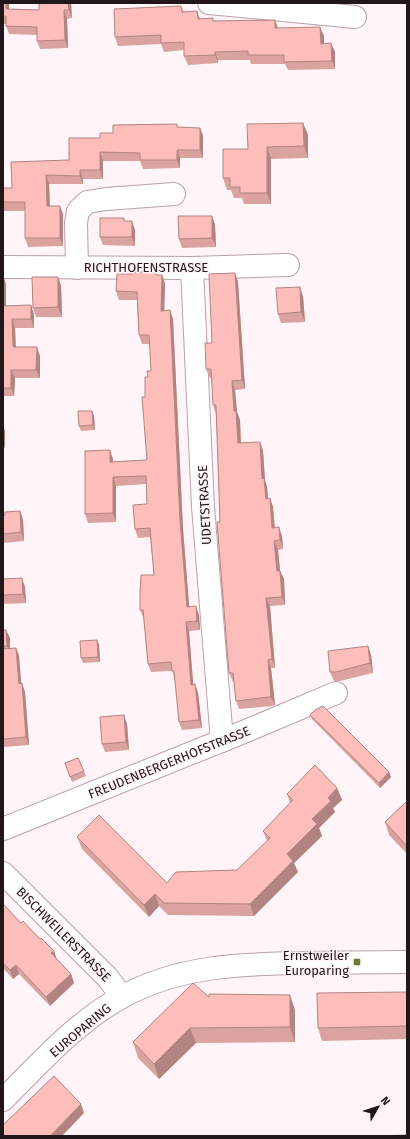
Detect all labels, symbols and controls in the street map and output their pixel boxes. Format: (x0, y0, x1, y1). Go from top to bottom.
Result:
street label: RICHTHOFENSTRASSE (84, 260, 208, 275)
street label: UDETSTRASSE (195, 464, 214, 545)
street label: FREUDENBERGERHOFSTRASSE (86, 723, 252, 802)
street label: BISCHWEILERSTRASSE (13, 884, 114, 985)
place label: Ernstweiler Europaring (283, 948, 349, 978)
marker: Ernstweiler Europaring (352, 957, 362, 967)
street label: EUROPARING (47, 1000, 114, 1060)
north arrow (358, 1087, 398, 1127)
text: N (378, 1094, 393, 1108)

